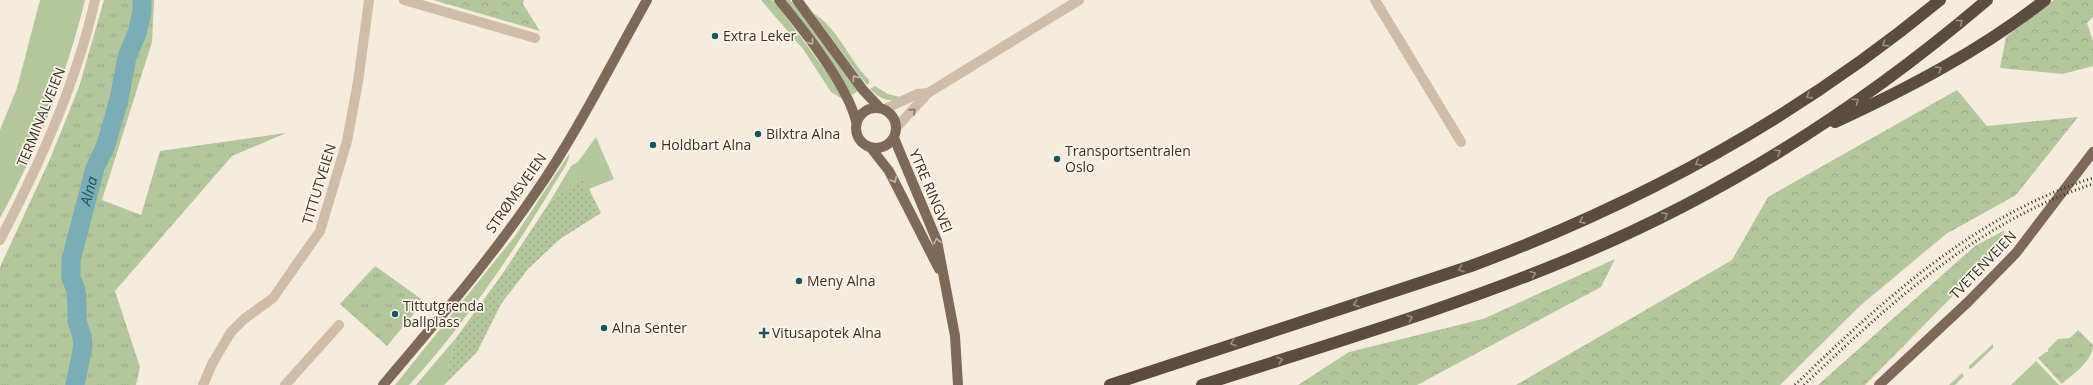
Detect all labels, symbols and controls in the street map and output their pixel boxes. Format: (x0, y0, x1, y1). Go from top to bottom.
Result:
one-way arrow (1955, 20, 1962, 27)
place label: Extra Leker (723, 26, 797, 45)
marker: Extra Leker (710, 31, 720, 41)
one-way arrow (806, 38, 813, 45)
one-way arrow (1882, 39, 1889, 46)
street label: TERMINALVEIEN (12, 64, 69, 169)
one-way arrow (1935, 66, 1942, 73)
one-way arrow (853, 76, 860, 83)
one-way arrow (1807, 92, 1814, 99)
one-way arrow (1852, 98, 1859, 105)
one-way arrow (908, 108, 916, 116)
place label: Bilxtra Alna (766, 124, 840, 143)
marker: Bilxtra Alna (753, 129, 763, 139)
place label: Holdbart Alna (661, 135, 751, 154)
marker: Holdbart Alna (648, 140, 658, 150)
street label: TITTUTVEIEN (297, 141, 340, 226)
place label: Transportsentralen Oslo (1065, 141, 1191, 176)
street label: YTRE RINGVEI (905, 146, 958, 235)
street label: STRØMSVEIEN (481, 149, 550, 236)
one-way arrow (1774, 149, 1781, 156)
marker: Transportsentralen Oslo (1052, 154, 1062, 164)
one-way arrow (1695, 159, 1702, 166)
water label: Alna (74, 173, 102, 208)
one-way arrow (889, 176, 896, 183)
one-way arrow (1660, 212, 1668, 219)
one-way arrow (1578, 216, 1586, 224)
street label: TVETENVEIEN (1945, 226, 2020, 303)
one-way arrow (933, 238, 942, 245)
one-way arrow (1458, 265, 1465, 273)
place label: Meny Alna (807, 271, 875, 290)
one-way arrow (1529, 271, 1536, 279)
marker: Meny Alna (794, 276, 804, 286)
place label: Tittutgrenda ballplass (403, 296, 484, 331)
one-way arrow (1353, 299, 1360, 308)
marker: Tittutgrenda ballplass (390, 309, 400, 319)
one-way arrow (1407, 314, 1414, 323)
place label: Alna Senter (612, 318, 687, 337)
marker: Alna Senter (599, 323, 609, 333)
place label: Vitusapotek Alna (772, 323, 882, 342)
marker: Vitusapotek Alna (759, 328, 769, 338)
one-way arrow (1229, 338, 1236, 347)
one-way arrow (1276, 356, 1283, 365)

